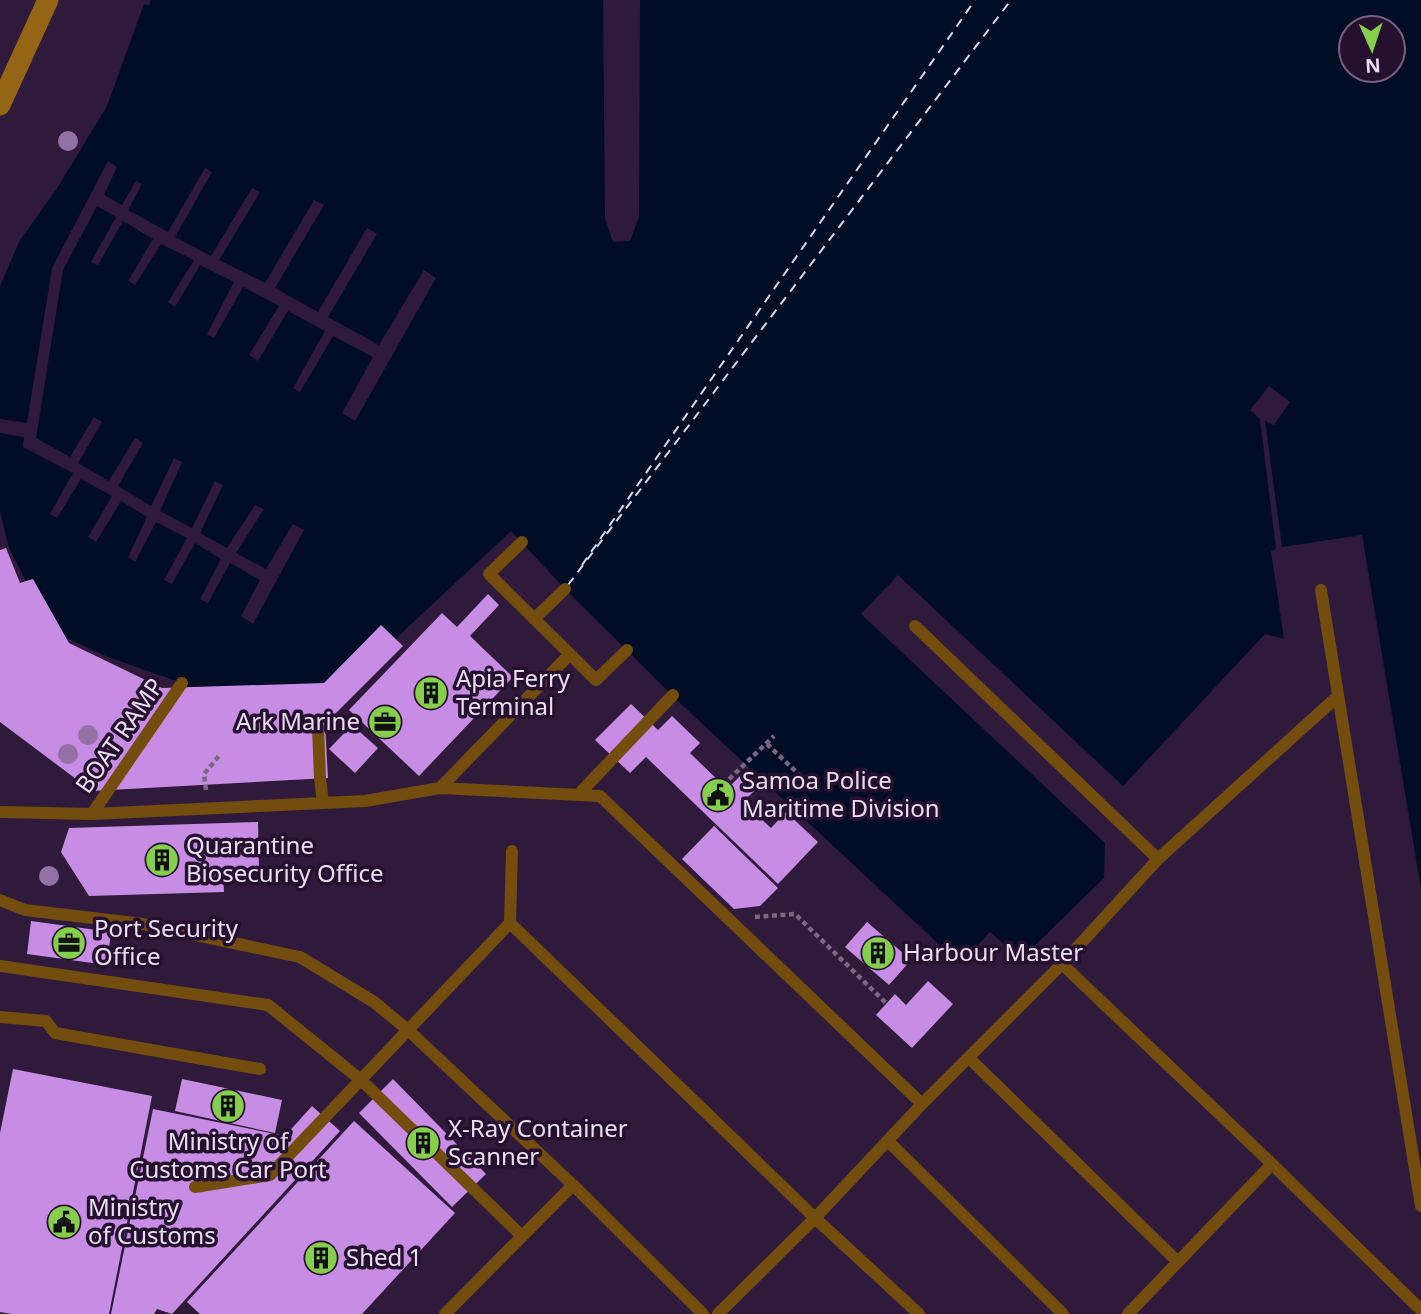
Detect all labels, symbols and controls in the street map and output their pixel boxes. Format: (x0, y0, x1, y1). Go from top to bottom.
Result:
north arrow (1337, 14, 1407, 84)
text: N (1364, 53, 1381, 79)
place label: Apia Ferry Terminal (456, 661, 571, 722)
street label: BOAT RAMP (67, 671, 171, 799)
building icon: Apia Ferry Terminal (412, 674, 450, 712)
office icon: Ark Marine (366, 703, 404, 741)
place label: Ark Marine (236, 704, 360, 737)
place label: Samoa Police Maritime Division (742, 763, 940, 824)
public building icon: Samoa Police Maritime Division (699, 776, 737, 814)
place label: Quarantine Biosecurity Office (186, 828, 383, 889)
building icon: Quarantine Biosecurity Office (143, 841, 181, 879)
place label: Port Security Office (94, 911, 239, 972)
office icon: Port Security Office (50, 924, 88, 962)
building icon: Harbour Master (859, 934, 897, 972)
place label: Harbour Master (903, 935, 1083, 968)
building icon: Ministry of Customs Car Port (209, 1087, 247, 1125)
place label: X-Ray Container Scanner (448, 1111, 628, 1172)
place label: Ministry of Customs Car Port (129, 1124, 327, 1185)
building icon: X-Ray Container Scanner (404, 1124, 442, 1162)
place label: Ministry of Customs (88, 1190, 216, 1251)
public building icon: Ministry of Customs (45, 1203, 83, 1241)
building icon: Shed 1 (302, 1239, 340, 1277)
place label: Shed 1 (346, 1240, 422, 1273)

